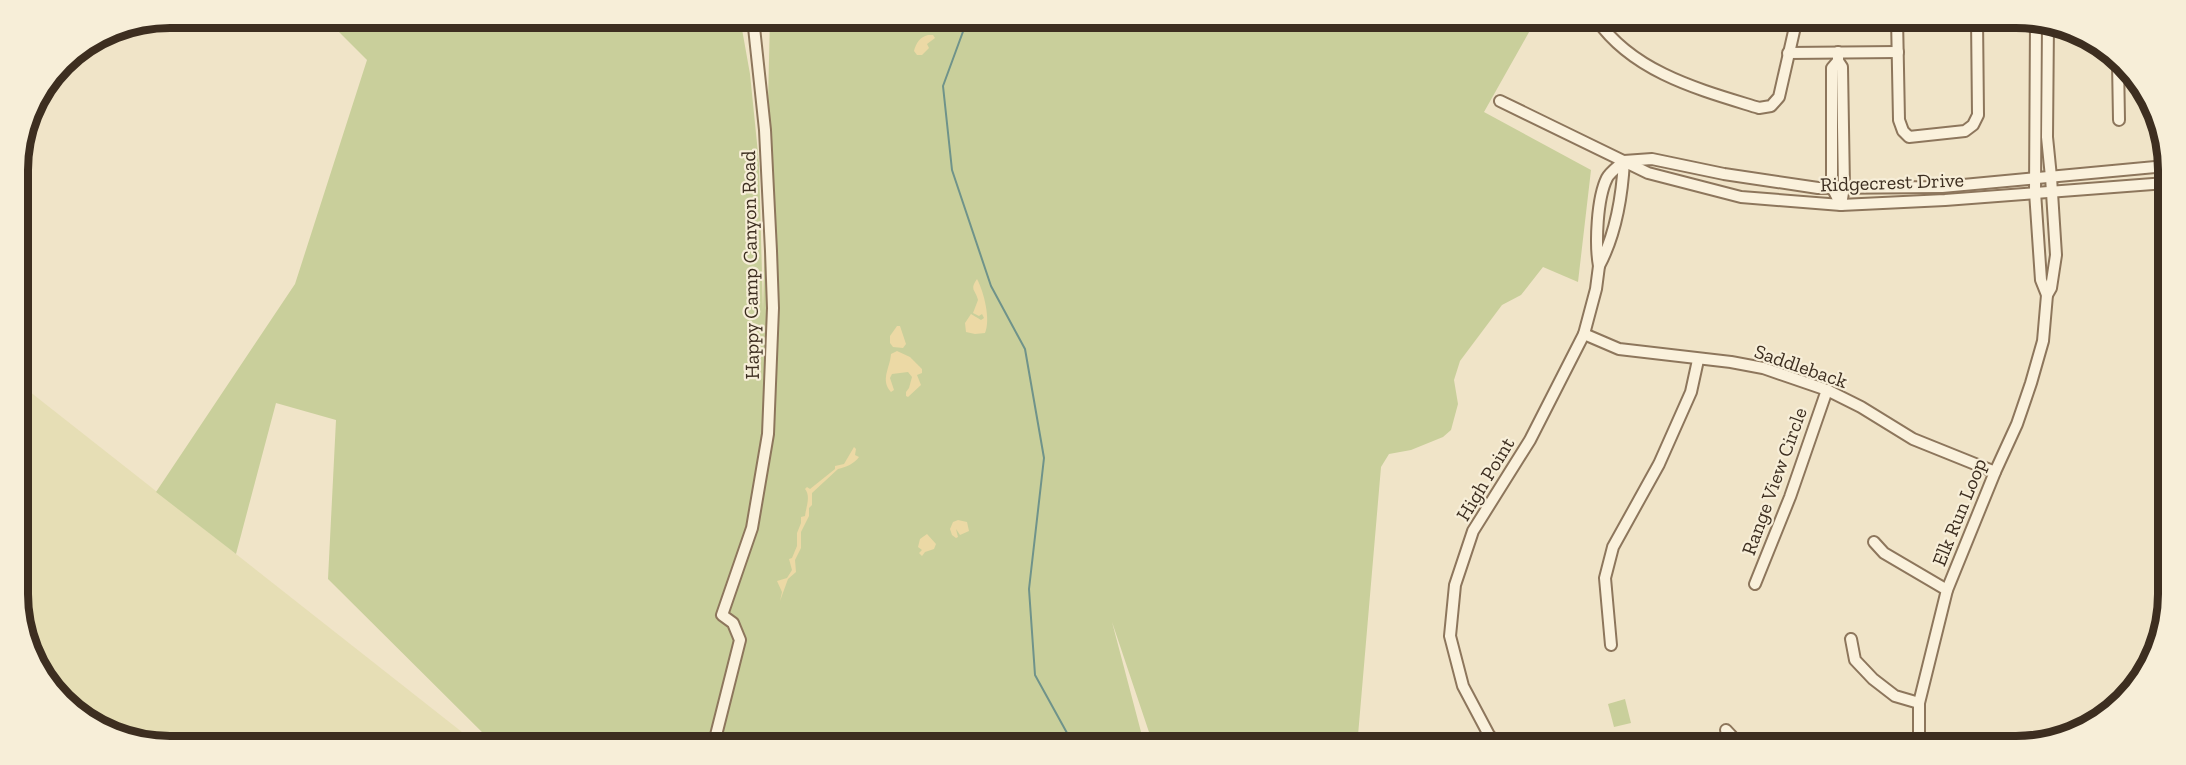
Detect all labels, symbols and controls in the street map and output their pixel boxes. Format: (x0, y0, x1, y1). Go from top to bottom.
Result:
street label: Happy Camp Canyon Road (736, 150, 764, 380)
street label: Ridgecrest Drive (1820, 167, 1964, 197)
street label: Saddleback (1751, 339, 1851, 393)
street label: Range View Circle (1736, 404, 1812, 558)
street label: High Point (1451, 432, 1520, 525)
street label: Elk Run Loop (1927, 455, 1991, 569)

